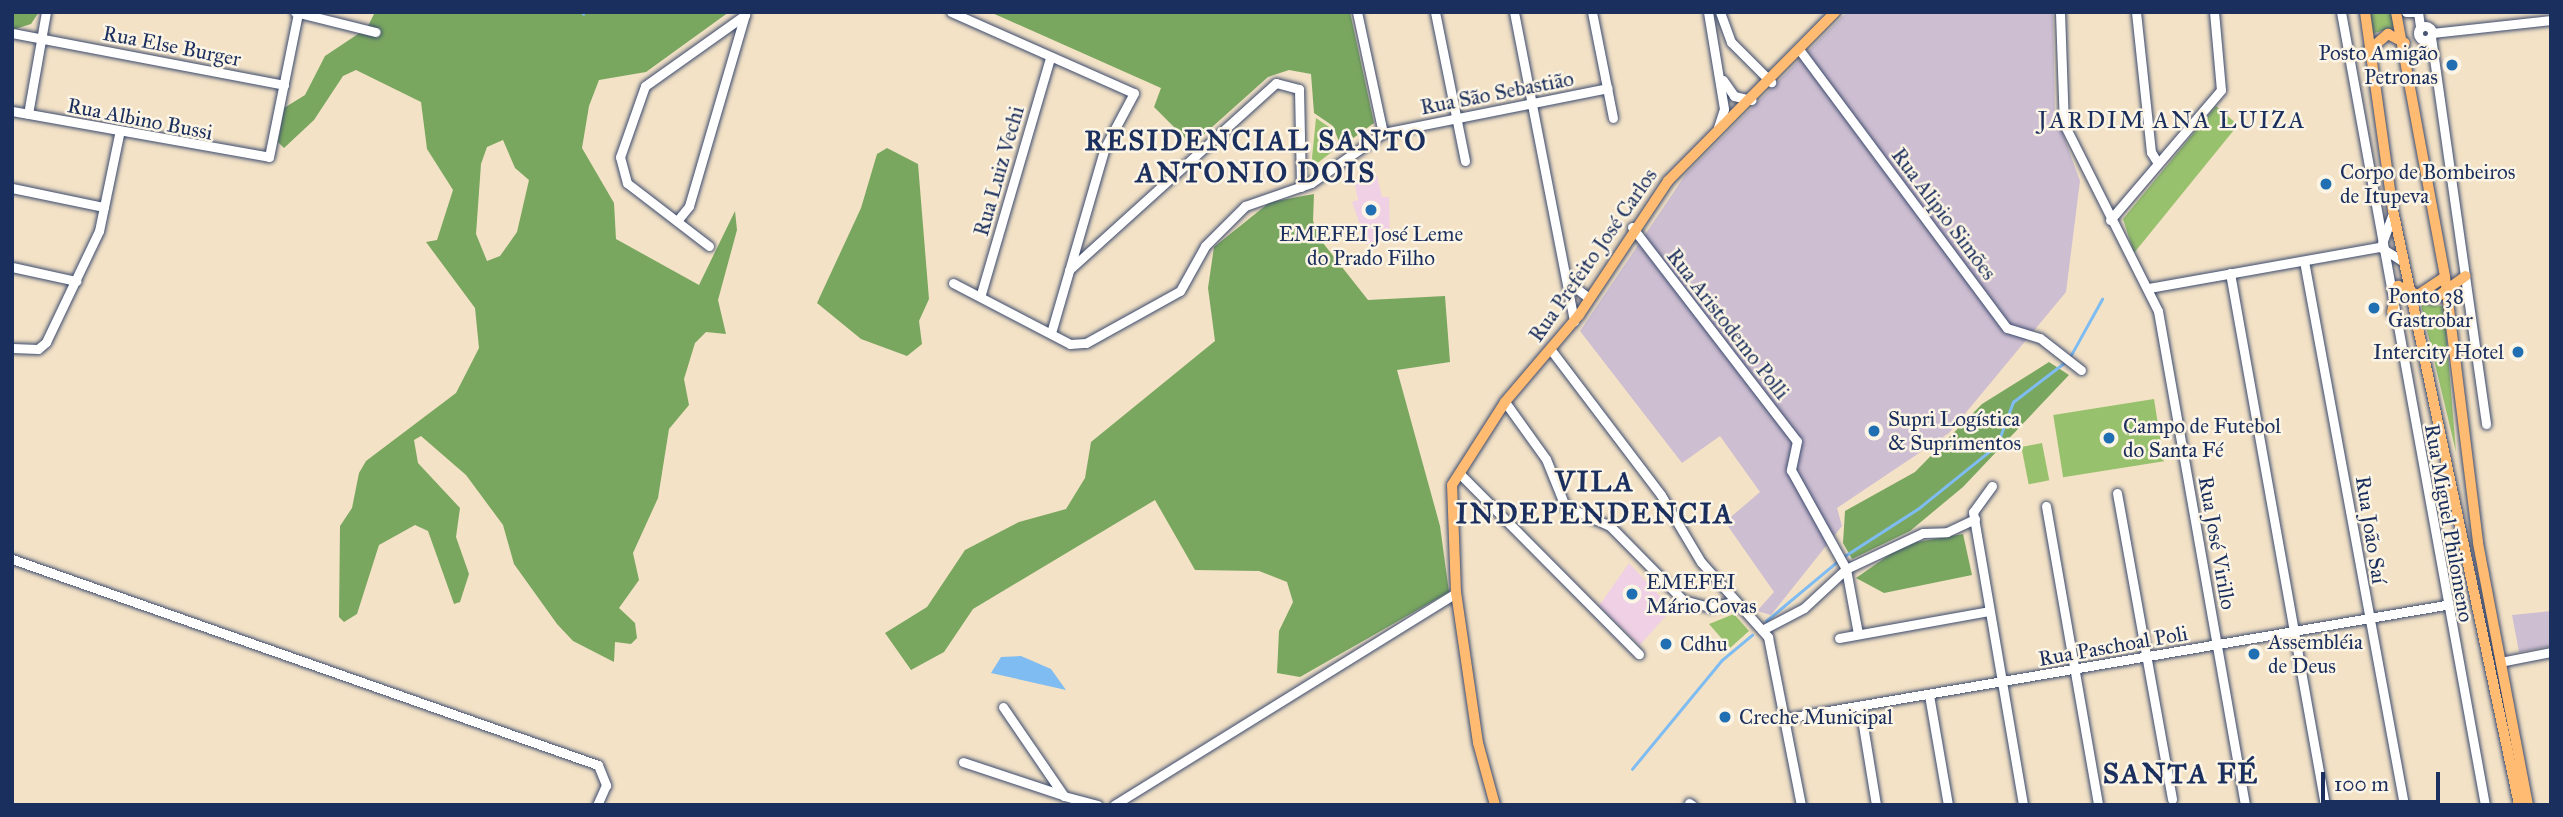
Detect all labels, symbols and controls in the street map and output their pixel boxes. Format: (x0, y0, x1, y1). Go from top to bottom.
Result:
street label: Rua Else Burger (101, 20, 243, 72)
place label: Posto Amigão Petronas (2318, 40, 2438, 90)
marker: Posto Amigão Petronas (2444, 57, 2460, 73)
street label: Rua São Sebastião (1418, 66, 1576, 120)
street label: Rua Albino Bussi (65, 93, 215, 145)
street label: Rua Luiz Vechi (968, 103, 1030, 239)
district label: JARDIM ANA LUIZA (2040, 107, 2304, 135)
district label: RESIDENCIAL SANTO ANTONIO DOIS (1087, 124, 1425, 190)
street label: Rua Alipio Simões (1886, 143, 2002, 285)
place label: Corpo de Bombeiros de Itupeva (2340, 159, 2515, 209)
street label: Rua Prefeito José Carlos (1524, 163, 1662, 347)
marker: Corpo de Bombeiros de Itupeva (2318, 176, 2334, 192)
marker: EMEFEI José Leme do Prado Filho (1363, 202, 1379, 218)
place label: EMEFEI José Leme do Prado Filho (1279, 221, 1463, 271)
street label: Rua Aristodemo Polli (1661, 244, 1795, 404)
place label: Ponto 38 Gastrobar (2388, 283, 2473, 333)
marker: Ponto 38 Gastrobar (2366, 300, 2382, 316)
place label: Intercity Hotel (2373, 339, 2504, 365)
marker: Intercity Hotel (2510, 344, 2526, 360)
place label: Supri Logística & Suprimentos (1888, 406, 2021, 456)
place label: Campo de Futebol do Santa Fé (2123, 413, 2281, 463)
street label: Rua Miguel Philomeno (2419, 422, 2479, 624)
marker: Supri Logística & Suprimentos (1866, 423, 1882, 439)
marker: Campo de Futebol do Santa Fé (2101, 430, 2117, 446)
district label: VILA INDEPENDENCIA (1457, 465, 1733, 531)
street label: Rua José Virillo (2193, 474, 2241, 612)
street label: Rua João Saí (2350, 474, 2392, 586)
place label: EMEFEI Mário Covas (1646, 569, 1757, 619)
marker: EMEFEI Mário Covas (1624, 586, 1640, 602)
street label: Rua Paschoal Poli (2036, 620, 2190, 672)
place label: Assembléia de Deus (2268, 629, 2363, 679)
place label: Cdhu (1680, 631, 1728, 657)
marker: Cdhu (1658, 636, 1674, 652)
marker: Assembléia de Deus (2246, 646, 2262, 662)
place label: Creche Municipal (1739, 704, 1893, 730)
marker: Creche Municipal (1717, 709, 1733, 725)
district label: SANTA FÉ (2104, 757, 2258, 791)
scale bar (2325, 758, 2444, 802)
text: 100 m (2334, 771, 2389, 797)

